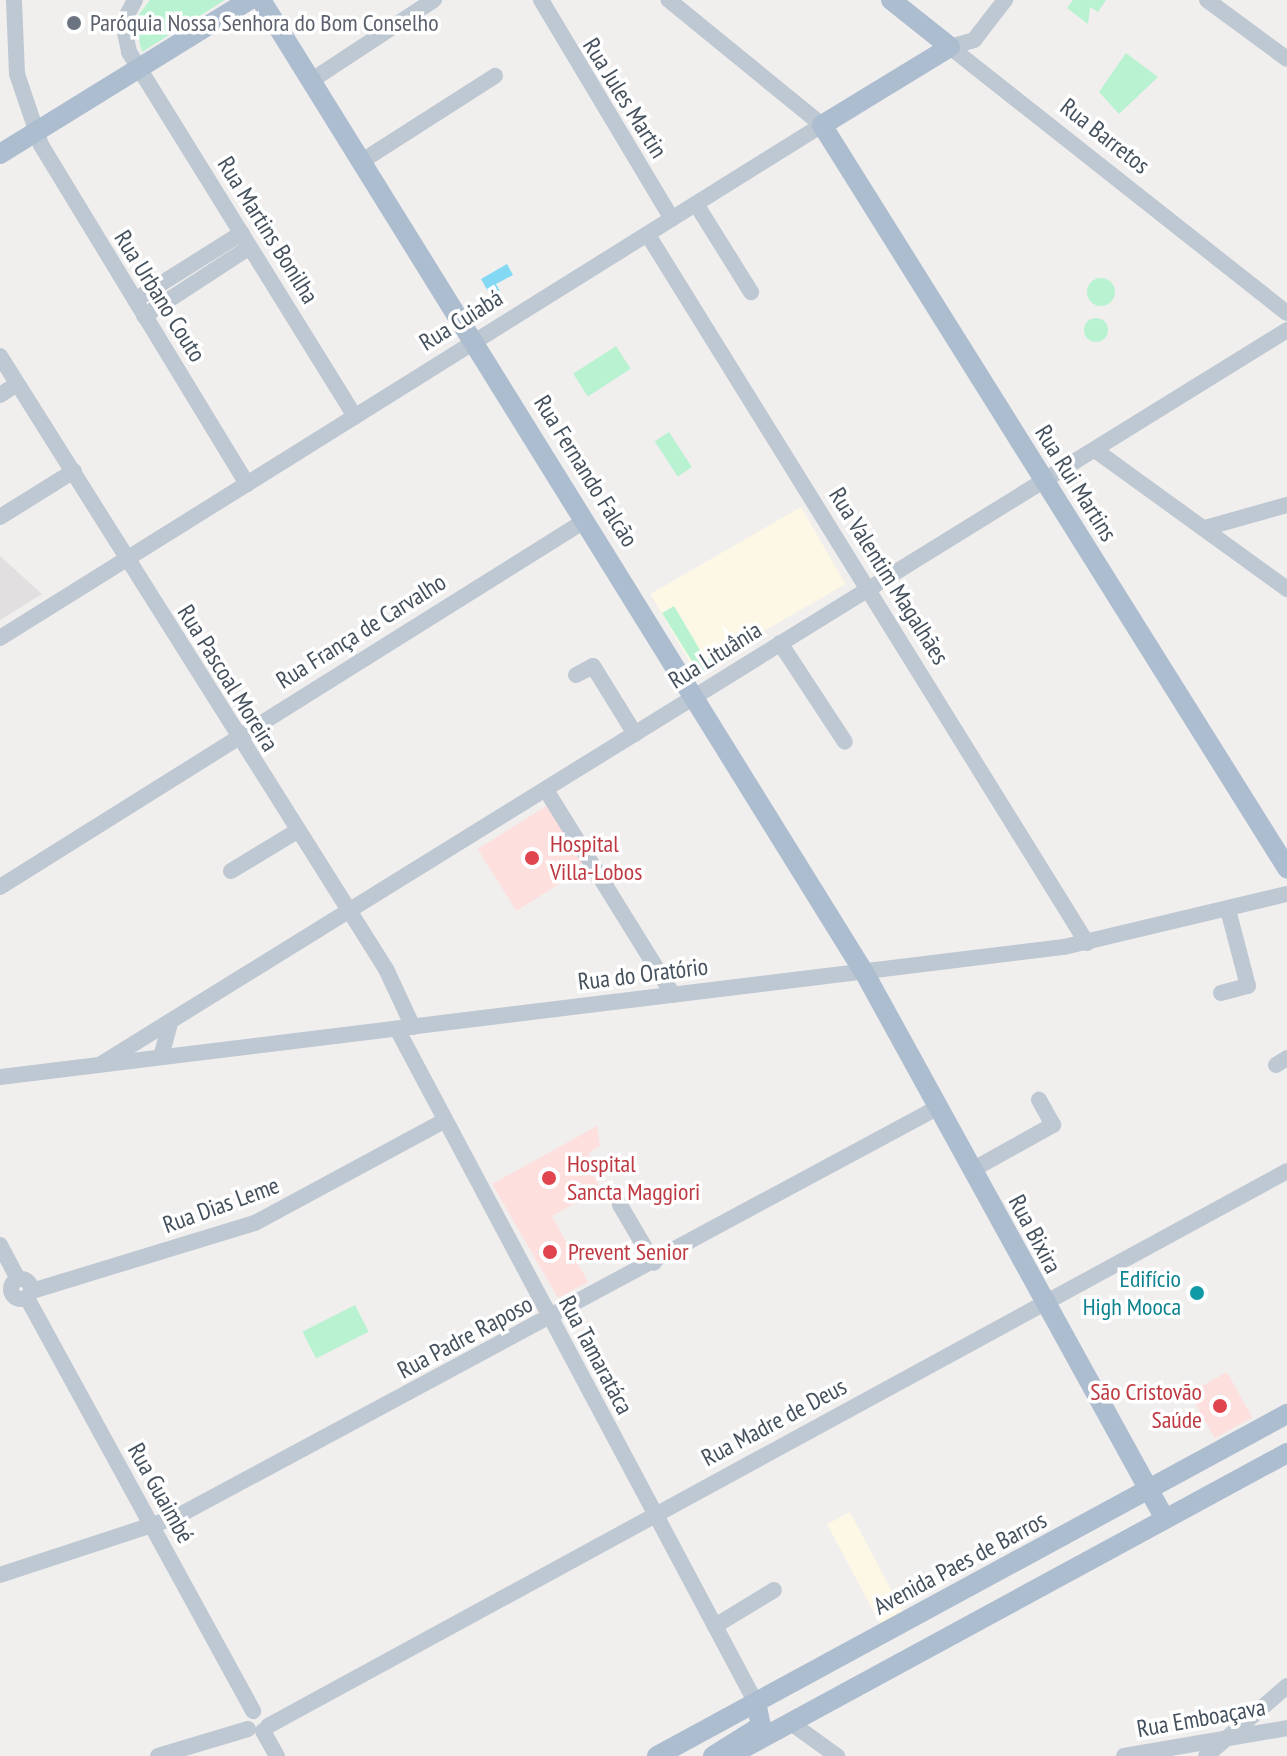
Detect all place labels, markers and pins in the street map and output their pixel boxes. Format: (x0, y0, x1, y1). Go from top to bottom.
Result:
place label: Paróquia Nossa Senhora do Bom Conselho (90, 9, 439, 37)
marker: Paróquia Nossa Senhora do Bom Conselho (65, 14, 83, 32)
place label: Hospital Villa-Lobos (550, 830, 642, 886)
marker: Hospital Villa-Lobos (521, 847, 543, 869)
place label: Hospital Sancta Maggiori (567, 1150, 700, 1206)
marker: Hospital Sancta Maggiori (538, 1167, 560, 1189)
place label: Prevent Senior (568, 1238, 689, 1266)
marker: Prevent Senior (539, 1241, 561, 1263)
place label: Edifício High Mooca (1083, 1265, 1181, 1321)
marker: Edifício High Mooca (1188, 1284, 1206, 1302)
place label: São Cristovão Saúde (1090, 1378, 1202, 1434)
marker: São Cristovão Saúde (1209, 1395, 1231, 1417)

